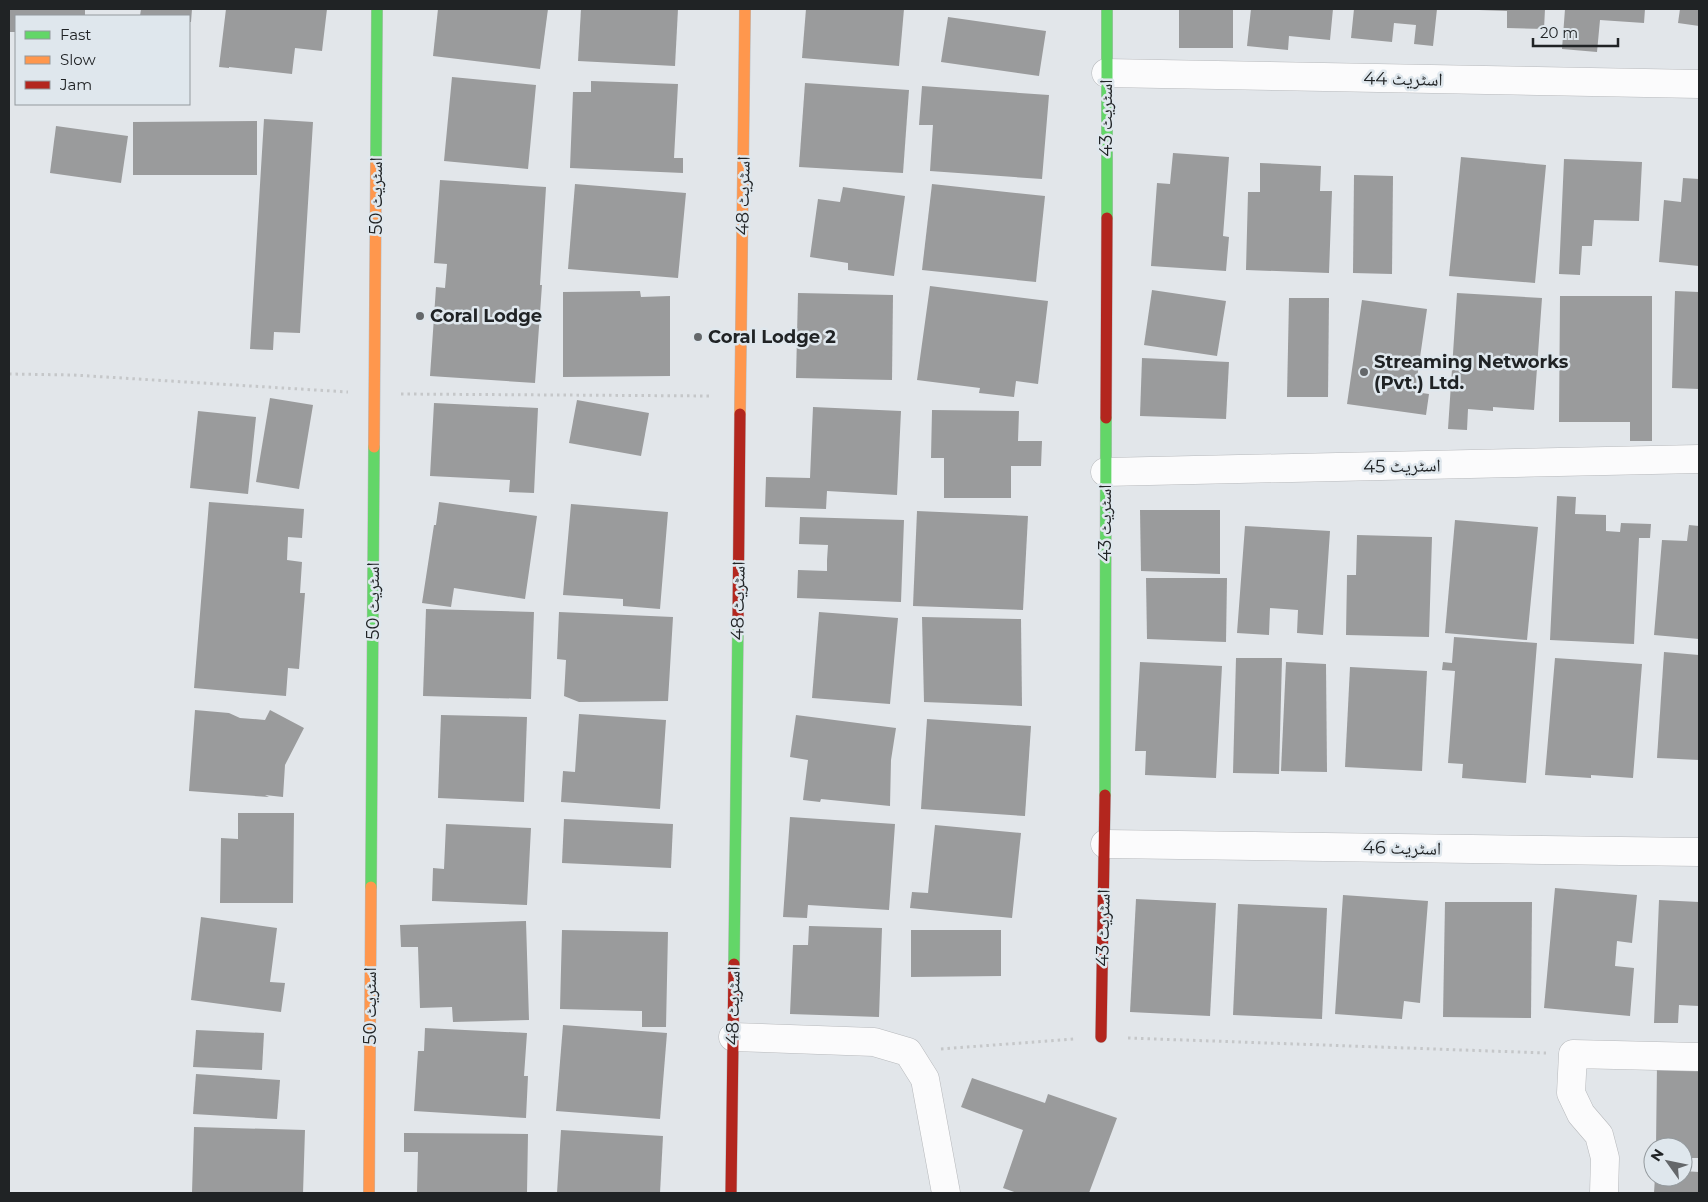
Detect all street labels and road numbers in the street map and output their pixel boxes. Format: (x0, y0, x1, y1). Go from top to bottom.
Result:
street label: اسٹریٹ 44 (1363, 67, 1443, 91)
street label: اسٹریٹ 43 (1095, 79, 1117, 157)
street label: اسٹریٹ 48 (731, 156, 755, 236)
street label: اسٹریٹ 50 (365, 157, 387, 235)
street label: اسٹریٹ 45 (1363, 454, 1441, 478)
street label: اسٹریٹ 43 (1094, 484, 1116, 562)
street label: اسٹریٹ 48 (726, 561, 750, 641)
street label: اسٹریٹ 50 (362, 562, 384, 640)
street label: اسٹریٹ 46 (1363, 836, 1441, 860)
street label: اسٹریٹ 43 (1091, 889, 1115, 967)
street label: اسٹریٹ 48 (721, 966, 745, 1046)
street label: اسٹریٹ 50 (359, 967, 381, 1045)

